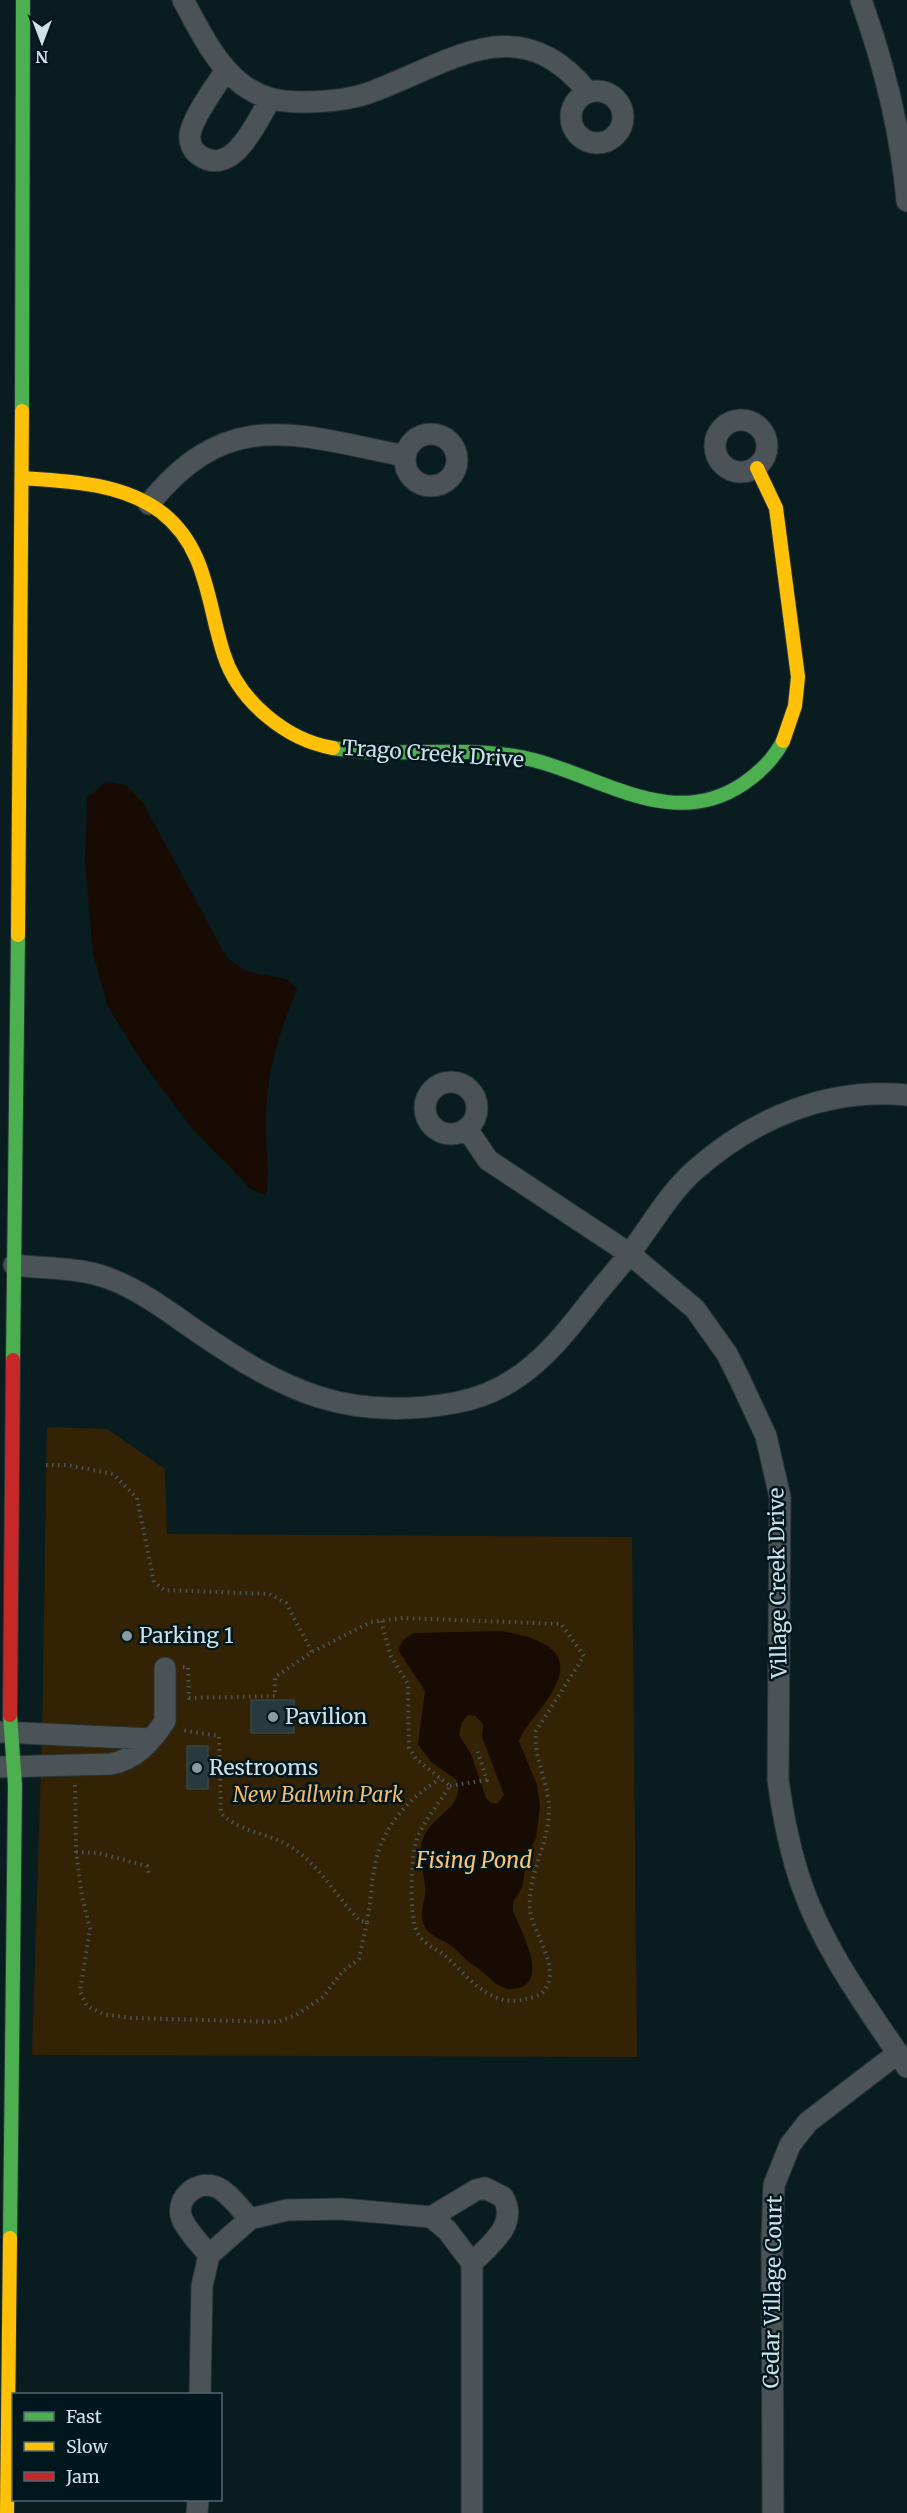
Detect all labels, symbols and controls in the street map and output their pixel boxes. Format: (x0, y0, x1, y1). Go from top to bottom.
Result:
north arrow (12, 12, 72, 72)
text: N (35, 47, 48, 67)
street label: Trago Creek Drive (341, 734, 525, 773)
street label: Village Creek Drive (762, 1487, 793, 1680)
place label: Parking 1 (139, 1622, 233, 1649)
marker: Parking 1 (120, 1629, 134, 1643)
place label: Pavilion (285, 1703, 367, 1730)
marker: Pavilion (266, 1710, 280, 1724)
place label: Restrooms (209, 1754, 318, 1781)
marker: Restrooms (190, 1761, 204, 1775)
park label: New Ballwin Park (233, 1781, 404, 1808)
water label: Fising Pond (415, 1846, 532, 1874)
street label: Cedar Village Court (757, 2195, 788, 2389)
legend (12, 2393, 222, 2501)
text: Fast (66, 2405, 102, 2428)
text: Slow (66, 2435, 109, 2458)
text: Jam (65, 2465, 100, 2488)

